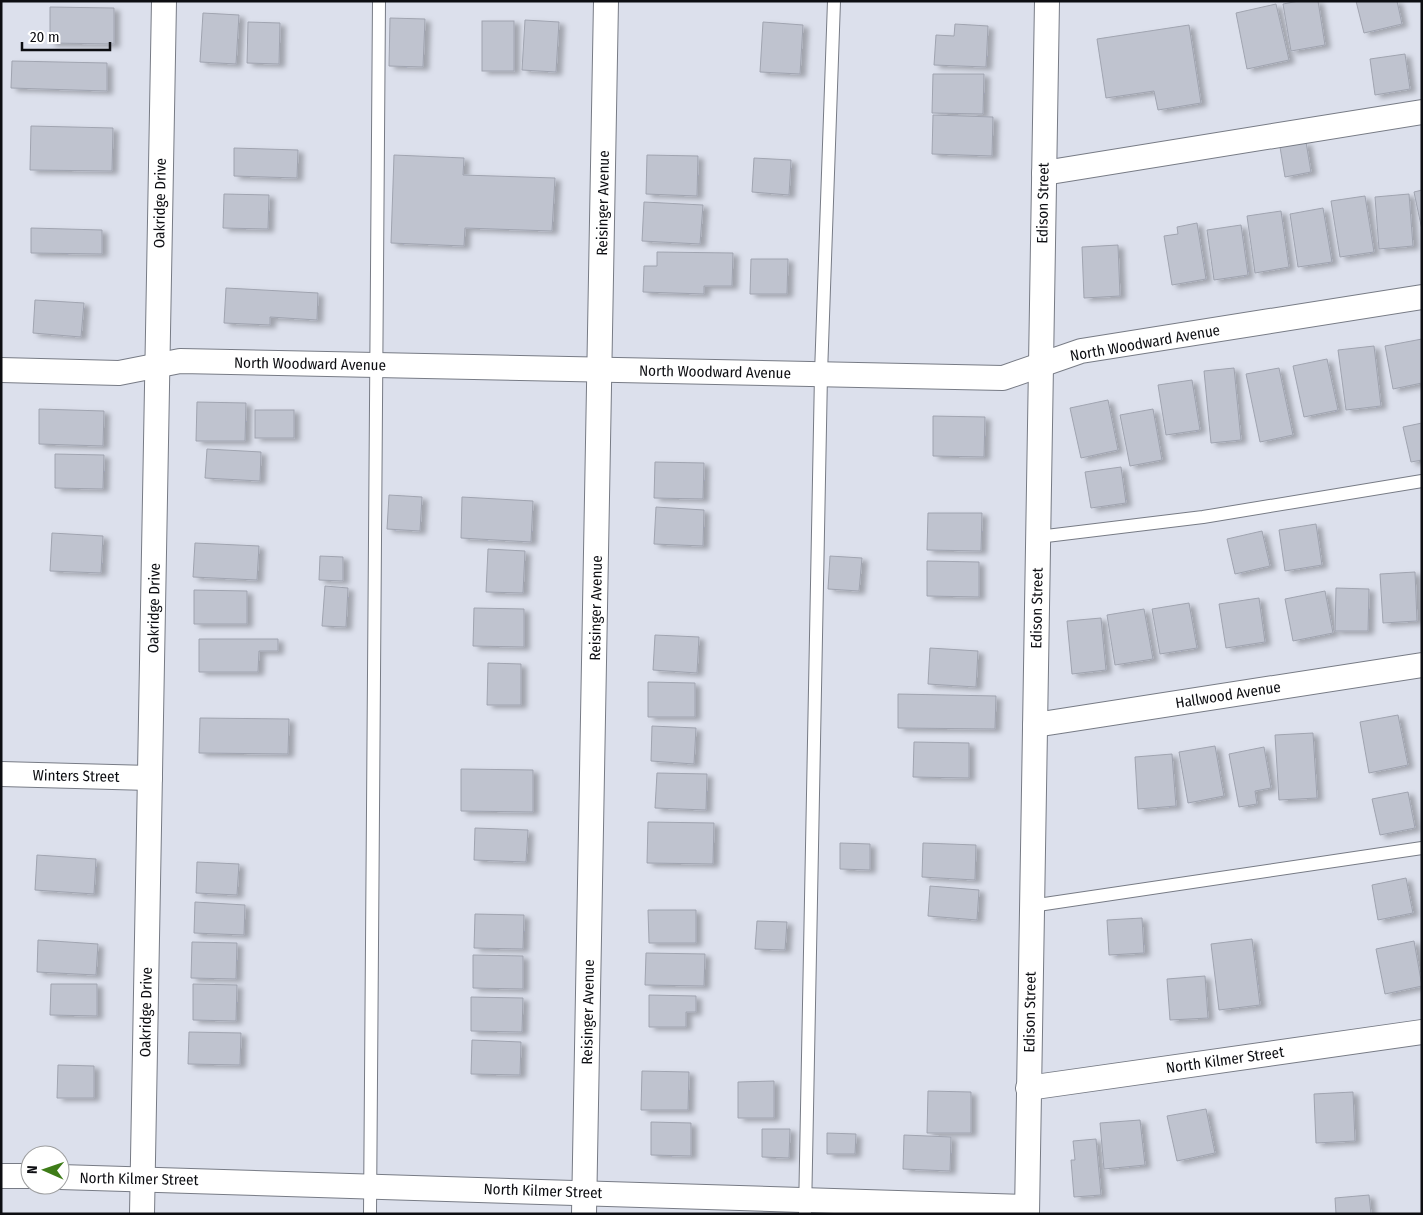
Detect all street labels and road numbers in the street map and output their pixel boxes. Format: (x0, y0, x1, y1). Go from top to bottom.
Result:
street label: Reisinger Avenue (593, 150, 613, 256)
street label: Oakridge Drive (150, 158, 170, 248)
street label: Edison Street (1033, 162, 1053, 244)
street label: North Woodward Avenue (1069, 321, 1221, 365)
street label: North Woodward Avenue (234, 354, 386, 374)
street label: North Woodward Avenue (639, 362, 791, 382)
street label: Reisinger Avenue (586, 555, 606, 661)
street label: Oakridge Drive (144, 563, 164, 653)
street label: Edison Street (1027, 567, 1047, 649)
street label: Hallwood Avenue (1174, 678, 1282, 712)
street label: Winters Street (32, 766, 120, 786)
street label: Reisinger Avenue (578, 959, 598, 1065)
street label: Oakridge Drive (136, 967, 156, 1057)
street label: Edison Street (1020, 971, 1040, 1053)
street label: North Kilmer Street (1165, 1043, 1285, 1077)
street label: North Kilmer Street (79, 1169, 199, 1189)
street label: North Kilmer Street (483, 1180, 603, 1202)

